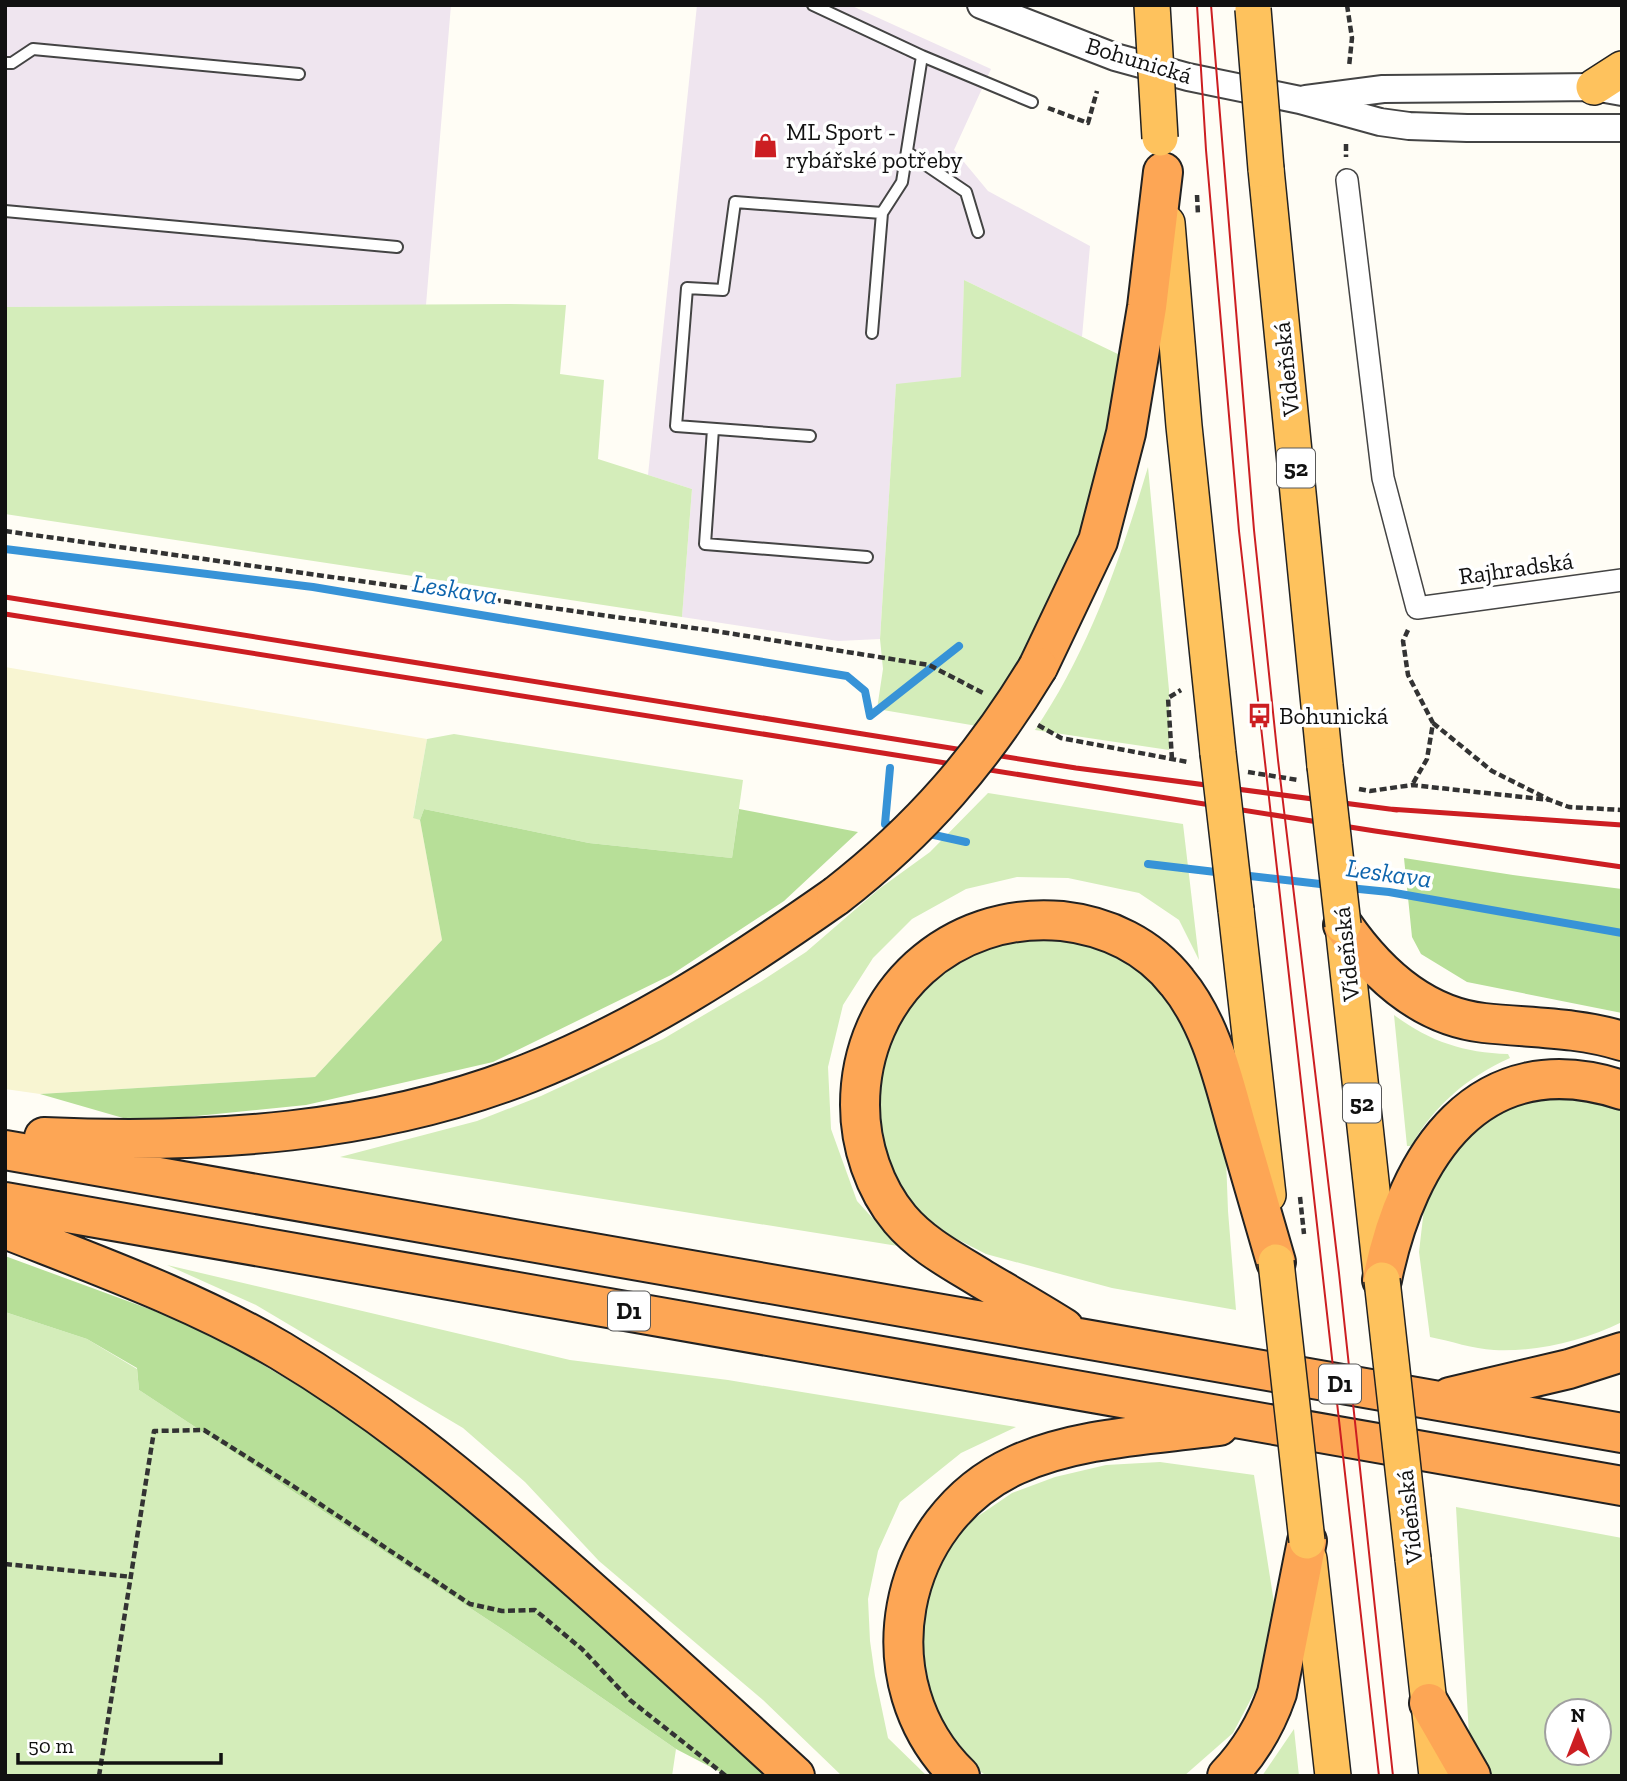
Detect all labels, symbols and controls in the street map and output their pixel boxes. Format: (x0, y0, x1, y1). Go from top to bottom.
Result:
street label: Bohunická (1082, 30, 1196, 90)
place label: ML Sport - rybářské potřeby (786, 117, 963, 174)
shop icon: ML Sport - rybářské potřeby (752, 131, 780, 159)
street label: Vídeňská (1267, 320, 1305, 419)
road number: 52 (1277, 448, 1315, 488)
street label: Rajhradská (1457, 546, 1576, 590)
water label: Leskava (410, 566, 500, 612)
bus stop icon: Bohunická (1245, 701, 1273, 729)
place label: Bohunická (1279, 701, 1389, 730)
water label: Leskava (1344, 851, 1434, 895)
street label: Vídeňská (1327, 905, 1365, 1004)
road number: 52 (1343, 1084, 1381, 1122)
road number: D1 (608, 1292, 650, 1330)
road number: D1 (1319, 1364, 1361, 1404)
street label: Vídeňská (1390, 1468, 1428, 1567)
north arrow (1543, 1697, 1613, 1767)
text: N (1571, 1704, 1585, 1727)
scale bar (18, 1722, 220, 1766)
text: 50 m (28, 1733, 74, 1758)

